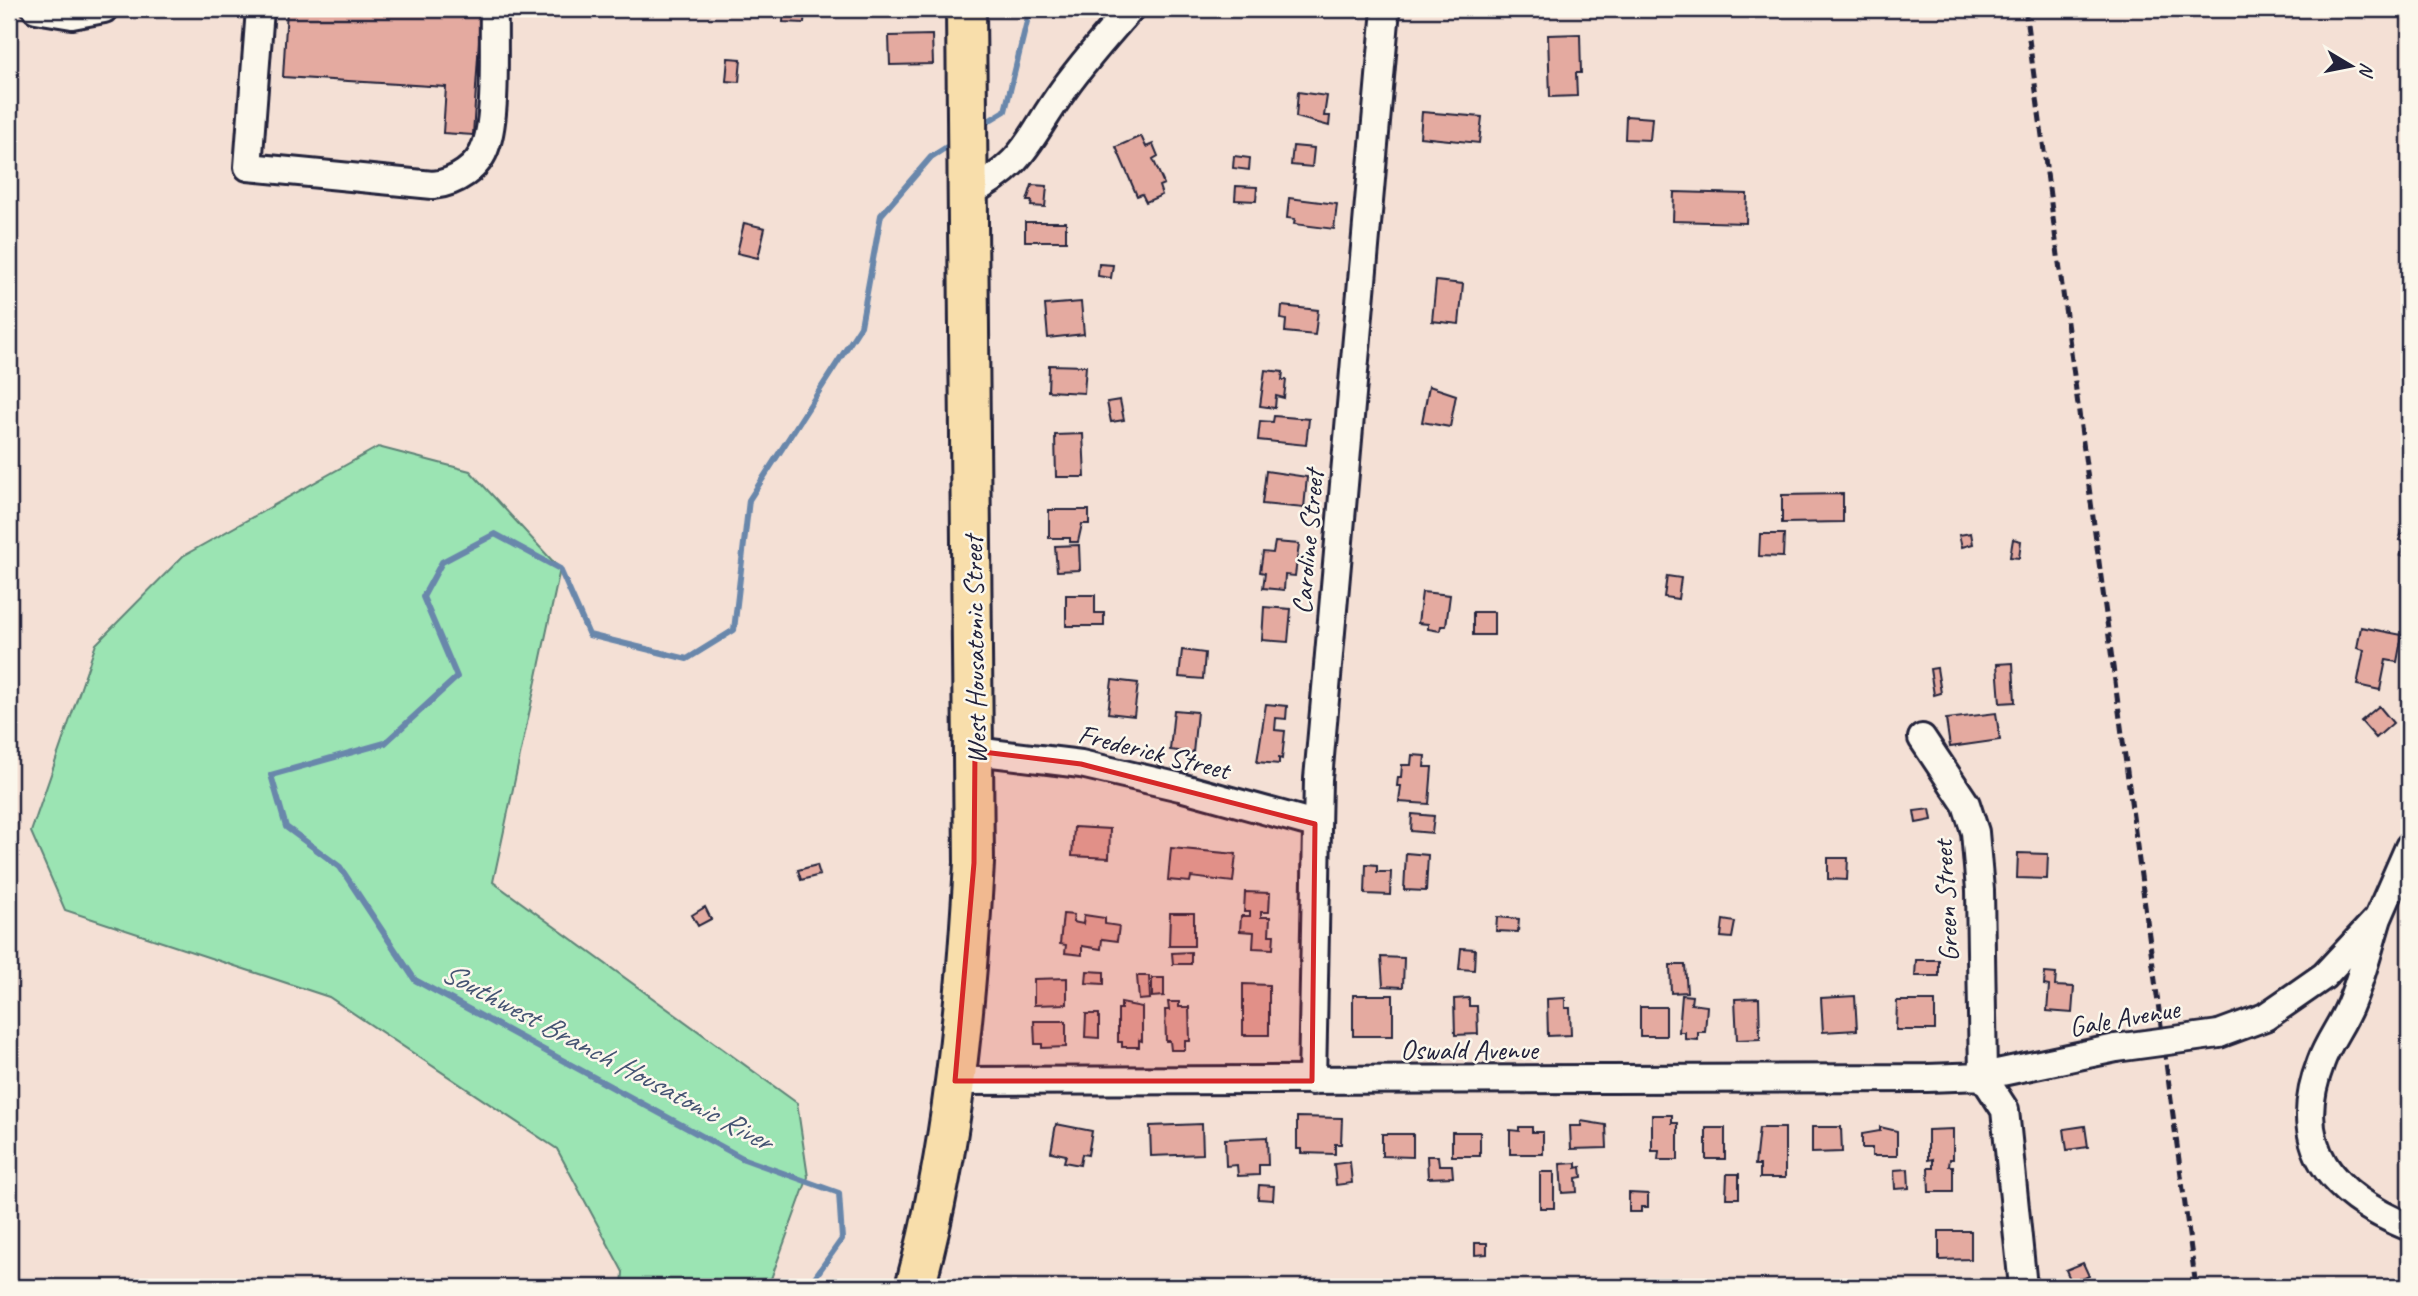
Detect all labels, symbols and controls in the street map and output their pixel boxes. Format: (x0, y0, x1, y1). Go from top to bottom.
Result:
north arrow (2316, 32, 2386, 102)
text: N (2353, 61, 2380, 80)
street label: Caroline Street (1284, 465, 1332, 616)
street label: West Housatonic Street (955, 532, 994, 764)
street label: Frederick Street (1075, 716, 1236, 788)
street label: Green Street (1925, 837, 1966, 963)
water label: Southwest Branch Housatonic River (435, 953, 783, 1162)
street label: Gale Avenue (2066, 990, 2184, 1044)
street label: Oswald Avenue (1400, 1032, 1540, 1067)

